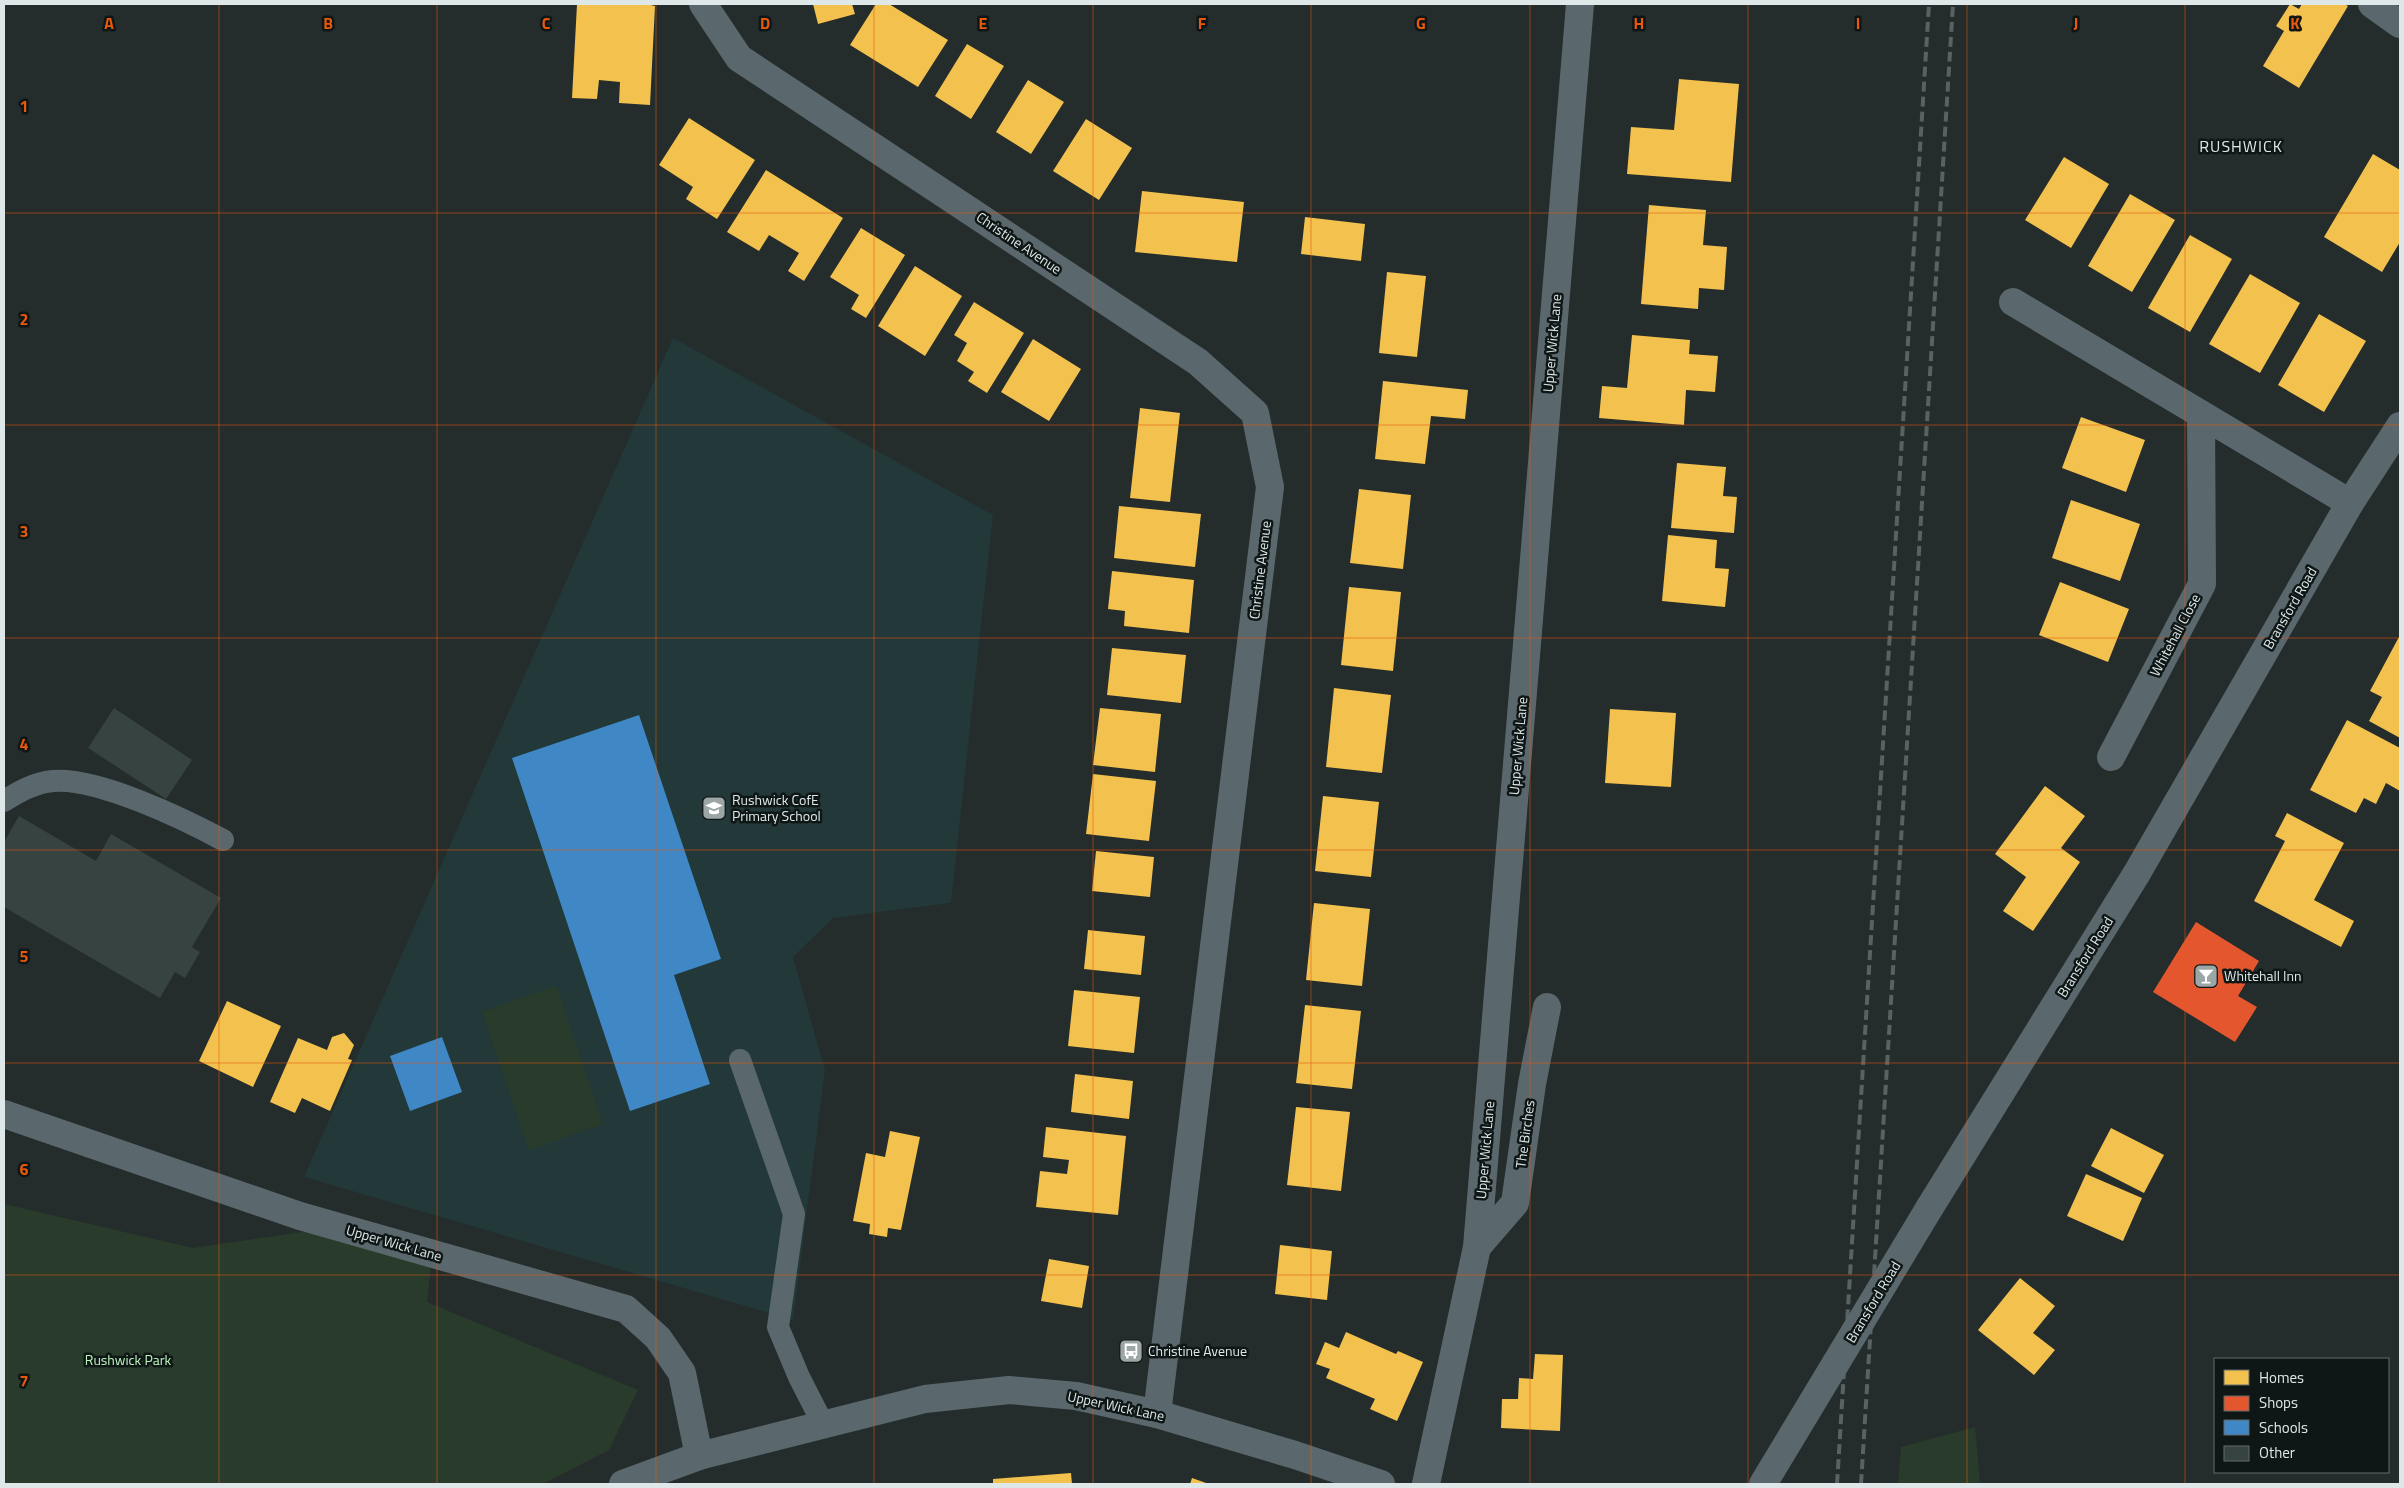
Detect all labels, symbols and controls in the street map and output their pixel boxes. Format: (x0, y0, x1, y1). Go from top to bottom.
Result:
text: A (104, 11, 114, 35)
text: B (323, 11, 333, 35)
text: C (542, 11, 551, 35)
text: D (760, 11, 770, 35)
text: E (979, 11, 988, 35)
text: F (1198, 11, 1207, 35)
text: G (1416, 11, 1426, 35)
text: H (1634, 11, 1644, 35)
text: I (1856, 11, 1860, 35)
text: J (2074, 11, 2078, 35)
text: K (2290, 11, 2300, 35)
text: 1 (20, 94, 28, 118)
district label: RUSHWICK (2199, 134, 2283, 158)
street label: Christine Avenue (972, 206, 1066, 279)
street label: Upper Wick Lane (1537, 293, 1566, 393)
text: 2 (20, 307, 28, 331)
text: 3 (20, 519, 28, 543)
street label: Christine Avenue (1243, 520, 1276, 620)
street label: Bransford Road (2258, 563, 2322, 653)
street label: Whitehall Close (2144, 590, 2205, 680)
street label: Upper Wick Lane (1503, 696, 1532, 796)
text: 4 (20, 732, 29, 756)
place label: Rushwick CofE Primary School (732, 789, 821, 826)
school or university icon: Rushwick CofE Primary School (701, 795, 727, 821)
street label: Bransford Road (2051, 912, 2118, 1001)
text: 5 (20, 944, 29, 968)
bar icon: Whitehall Inn (2193, 963, 2219, 989)
place label: Whitehall Inn (2224, 965, 2302, 986)
street label: The Birches (1509, 1098, 1540, 1169)
street label: Upper Wick Lane (1470, 1100, 1499, 1200)
text: 6 (20, 1157, 29, 1181)
street label: Upper Wick Lane (344, 1219, 444, 1266)
street label: Bransford Road (1840, 1257, 1905, 1347)
bus stop icon: Christine Avenue (1118, 1338, 1144, 1364)
place label: Christine Avenue (1148, 1340, 1247, 1361)
park label: Rushwick Park (85, 1349, 171, 1370)
legend (2214, 1358, 2389, 1473)
text: Homes (2259, 1366, 2304, 1389)
text: 7 (20, 1369, 28, 1393)
street label: Upper Wick Lane (1066, 1385, 1166, 1426)
text: Shops (2259, 1391, 2298, 1414)
text: Schools (2259, 1416, 2308, 1439)
text: Other (2259, 1441, 2295, 1464)

